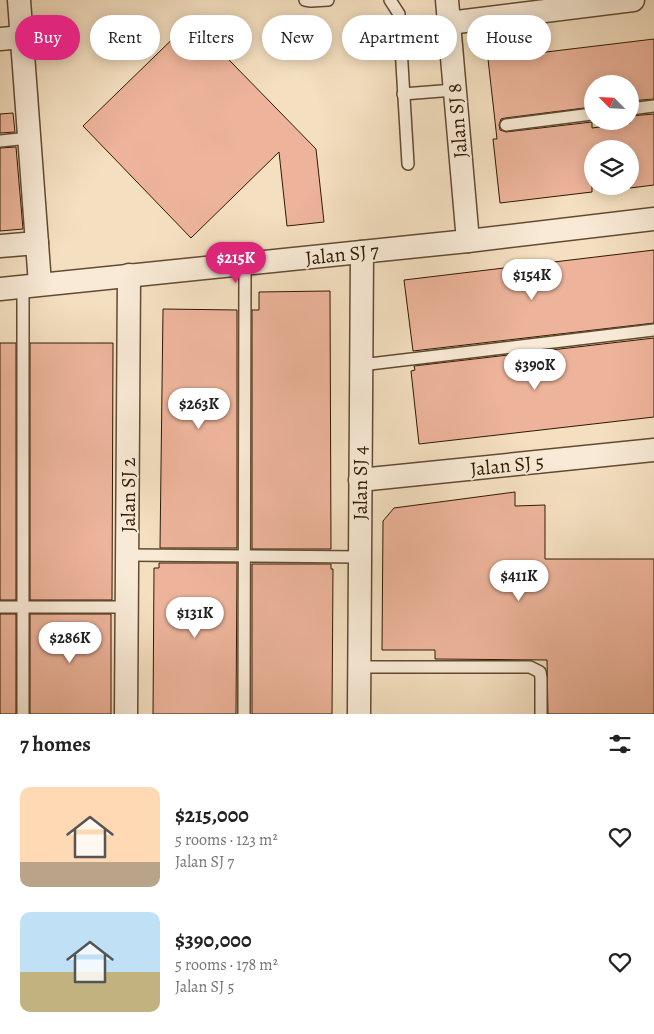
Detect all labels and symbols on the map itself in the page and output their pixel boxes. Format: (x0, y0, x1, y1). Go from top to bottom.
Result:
north arrow (584, 75, 639, 130)
street label: Jalan SJ 8 (441, 82, 474, 160)
street label: Jalan SJ 7 (304, 237, 381, 272)
pin: $215K (201, 242, 271, 284)
pin: $154K (497, 258, 567, 301)
pin: $390K (500, 348, 570, 391)
pin: $263K (164, 388, 234, 430)
street label: Jalan SJ 4 (347, 446, 374, 520)
street label: Jalan SJ 5 (469, 448, 545, 483)
street label: Jalan SJ 2 (115, 457, 142, 532)
pin: $411K (484, 560, 554, 602)
pin: $131K (160, 596, 230, 639)
pin: $286K (35, 622, 105, 664)

